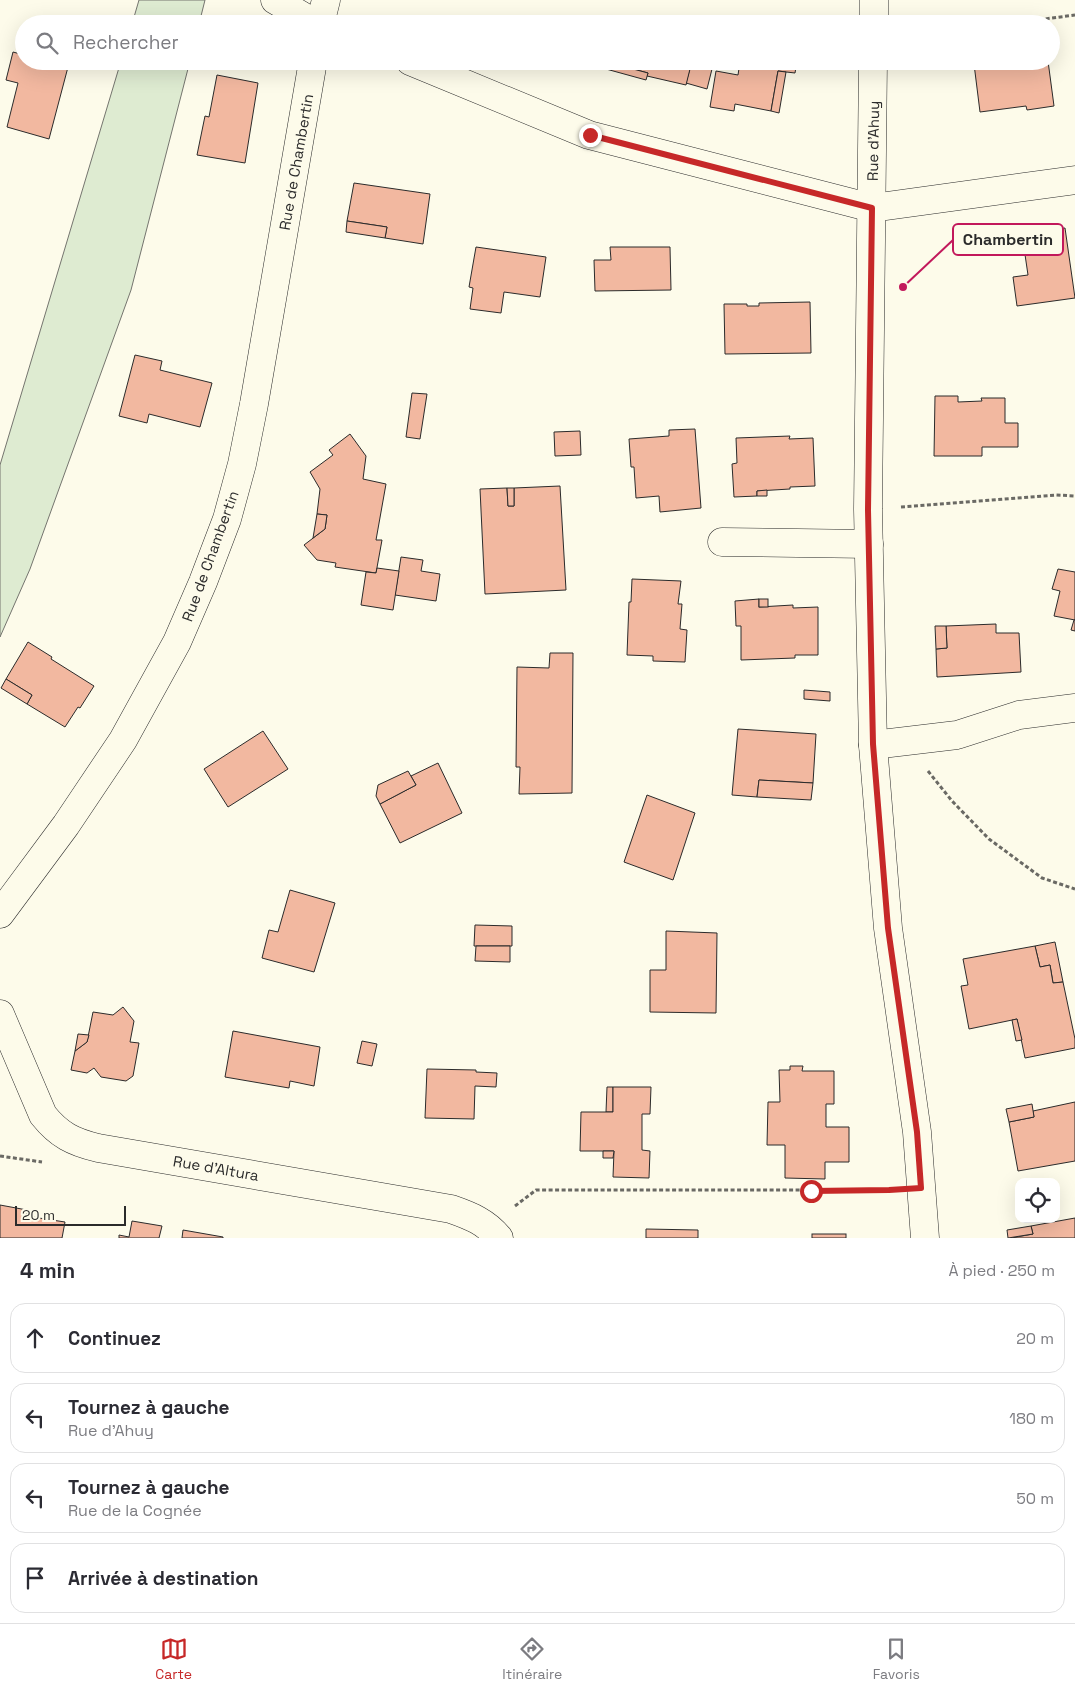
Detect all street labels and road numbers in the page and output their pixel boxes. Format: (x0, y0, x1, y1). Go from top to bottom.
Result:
street label: Rue de Chambertin (275, 92, 317, 232)
street label: Rue d'Ahuy (863, 101, 883, 181)
street label: Rue de Chambertin (177, 488, 243, 624)
street label: Rue d'Altura (172, 1151, 261, 1185)

